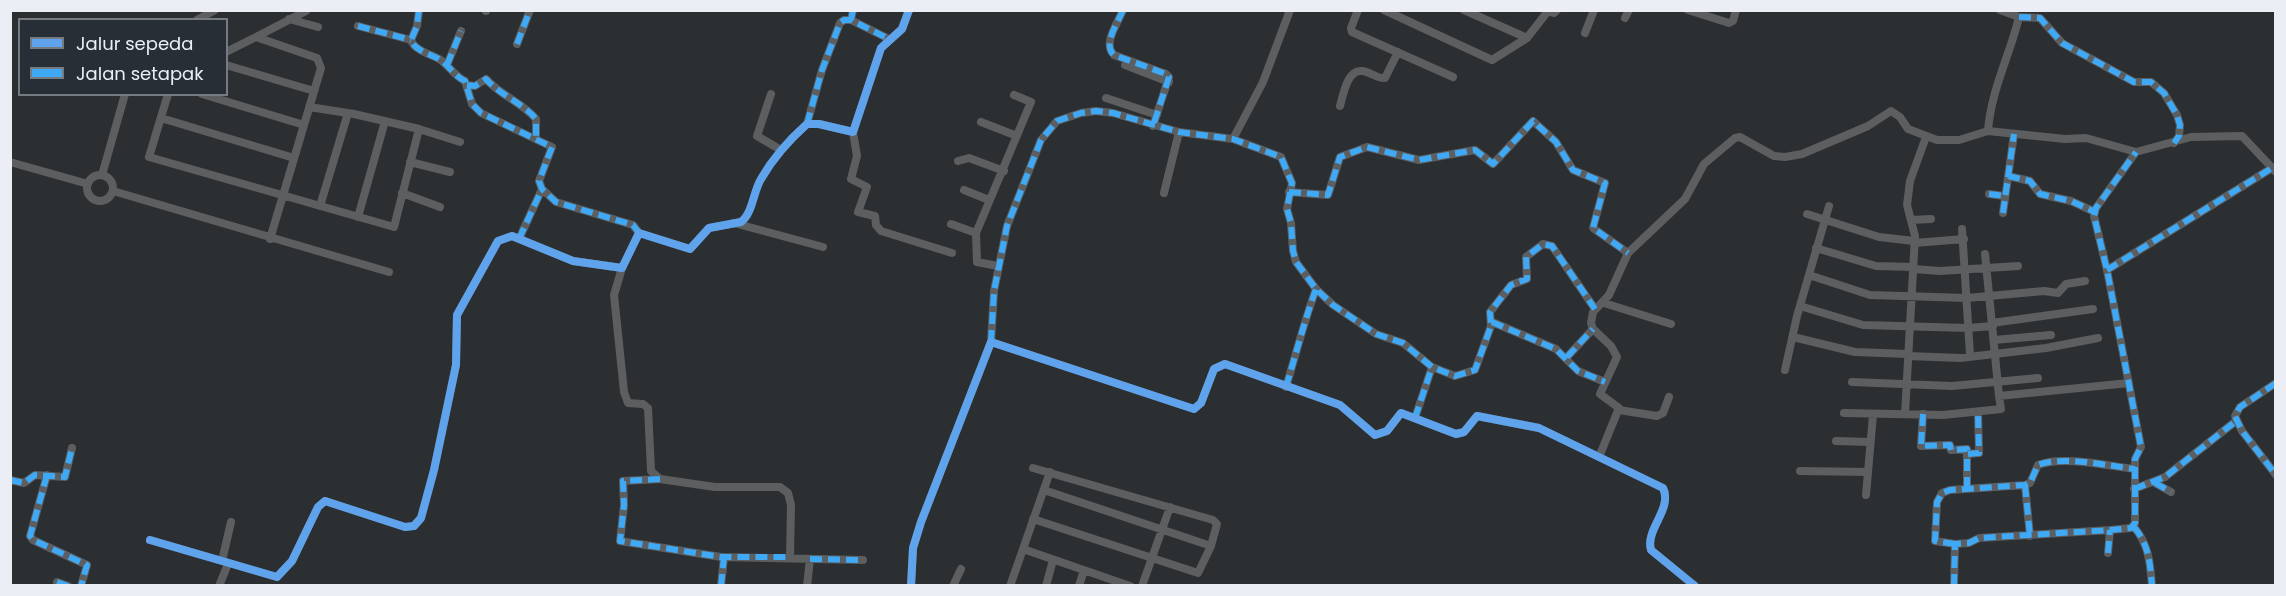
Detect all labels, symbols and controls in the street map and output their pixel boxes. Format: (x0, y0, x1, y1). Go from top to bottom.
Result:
legend (18, 18, 228, 96)
text: Jalur sepeda (76, 31, 193, 56)
text: Jalan setapak (76, 61, 204, 86)

